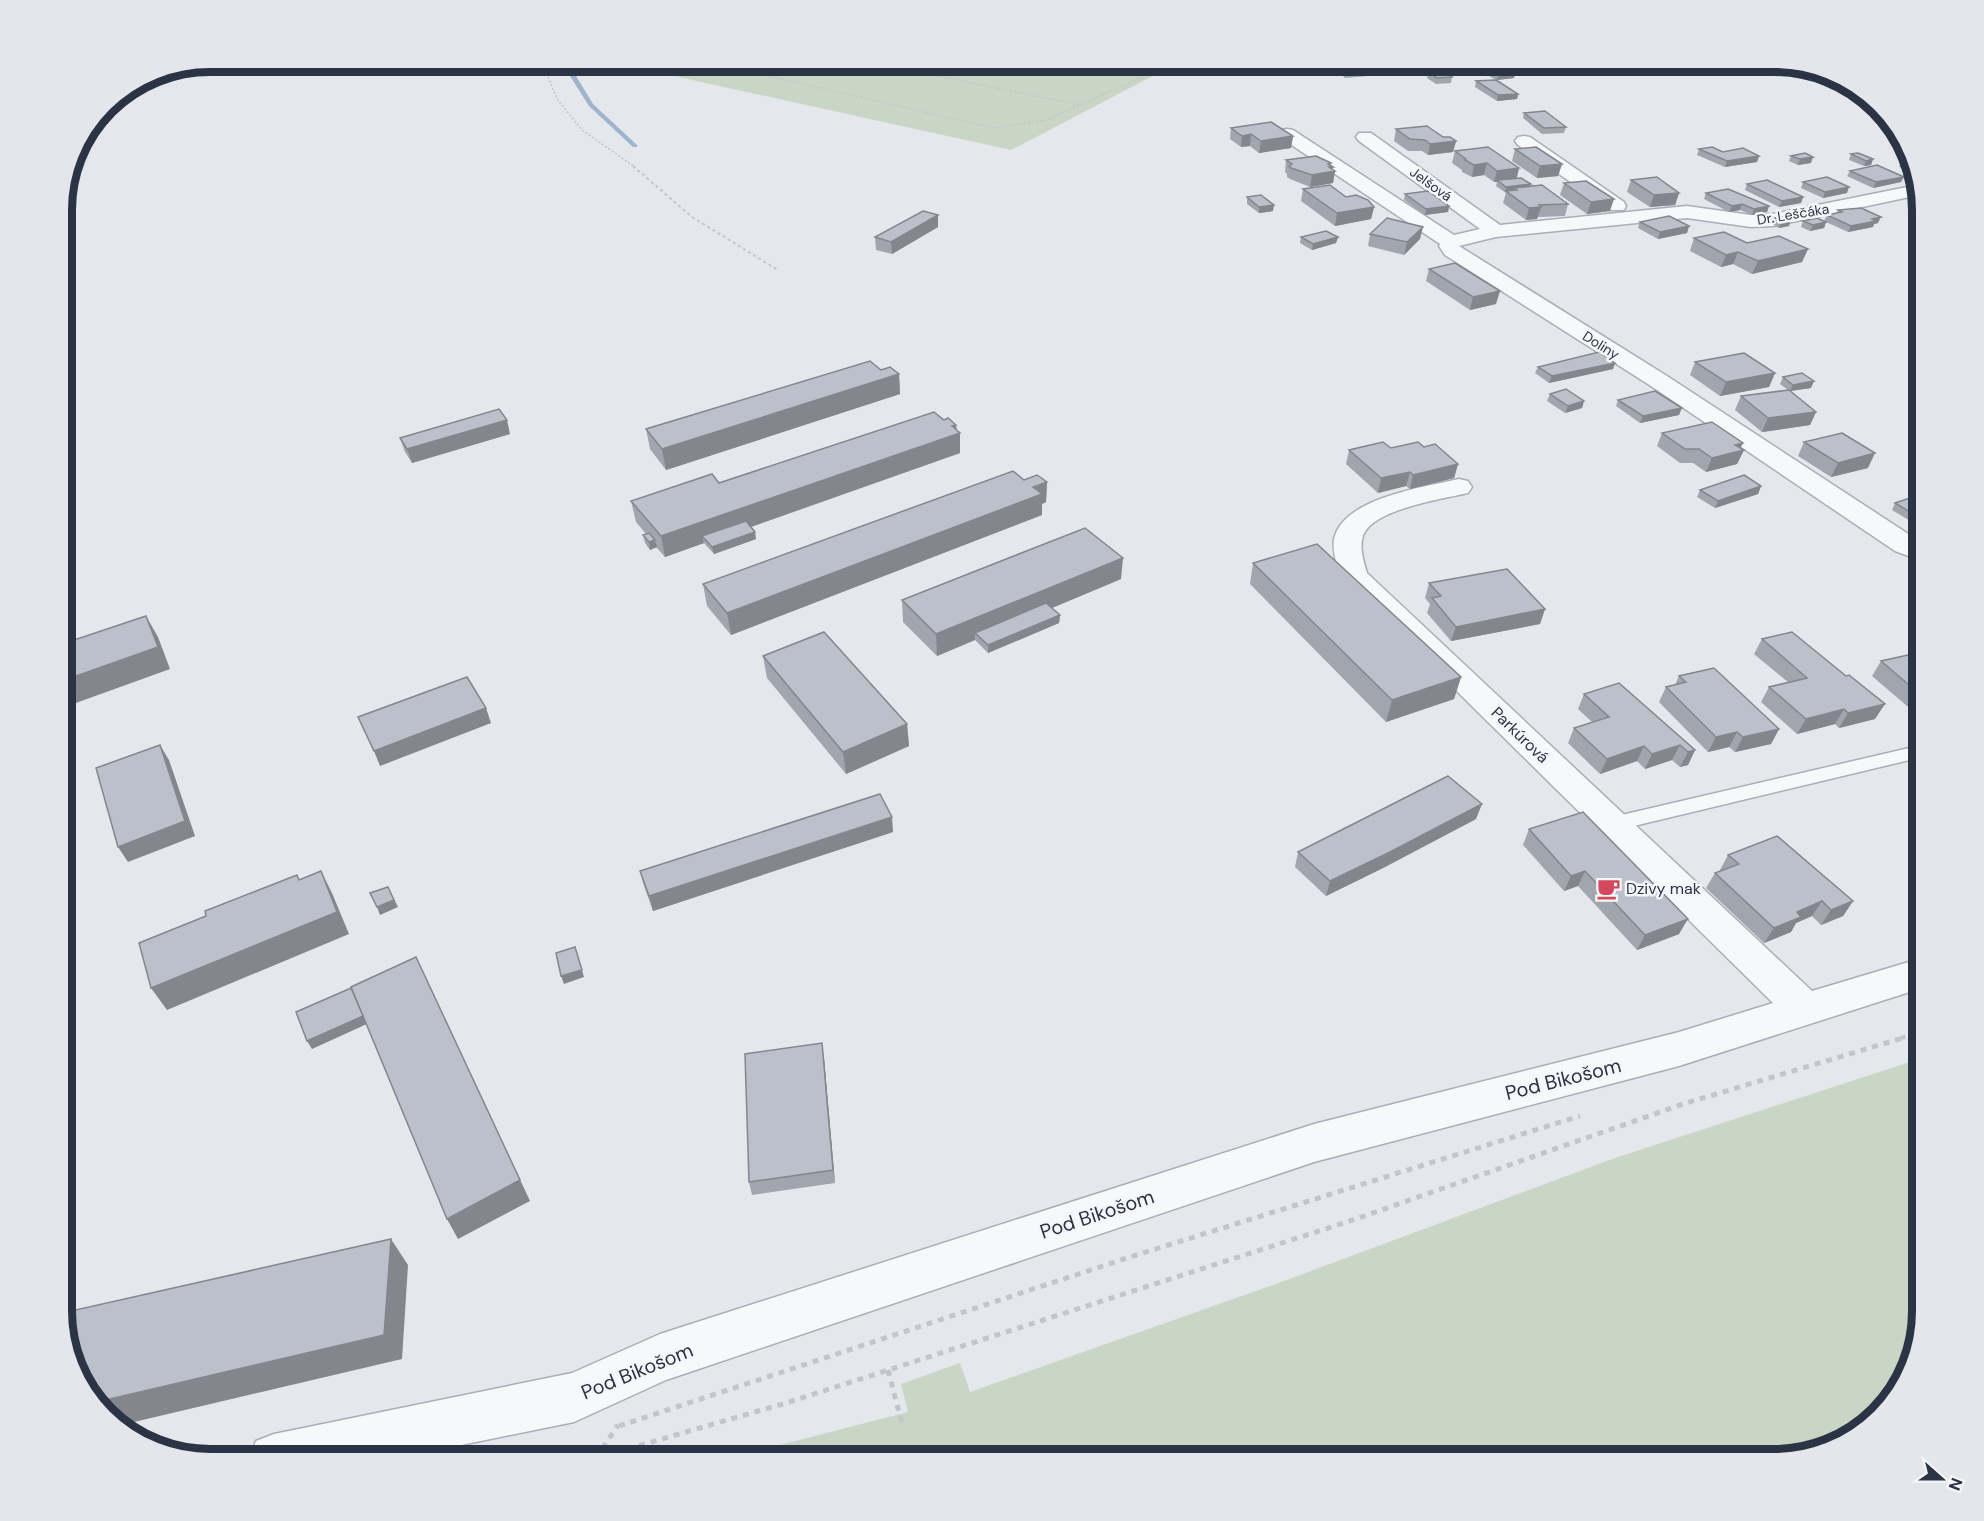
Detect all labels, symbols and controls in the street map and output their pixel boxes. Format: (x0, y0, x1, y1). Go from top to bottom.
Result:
street label: Jelšová (1406, 163, 1456, 205)
street label: Dr. Leščáka (1756, 199, 1830, 229)
street label: Doliny (1579, 327, 1623, 363)
street label: Parkúrová (1487, 702, 1553, 768)
cafe icon: Dzivy mak (1595, 875, 1621, 901)
place label: Dzivy mak (1626, 878, 1701, 899)
street label: Pod Bikošom (1502, 1052, 1624, 1106)
street label: Pod Bikošom (1037, 1183, 1157, 1245)
street label: Pod Bikošom (577, 1337, 697, 1405)
north arrow (1912, 1449, 1972, 1509)
text: N (1944, 1475, 1967, 1493)

